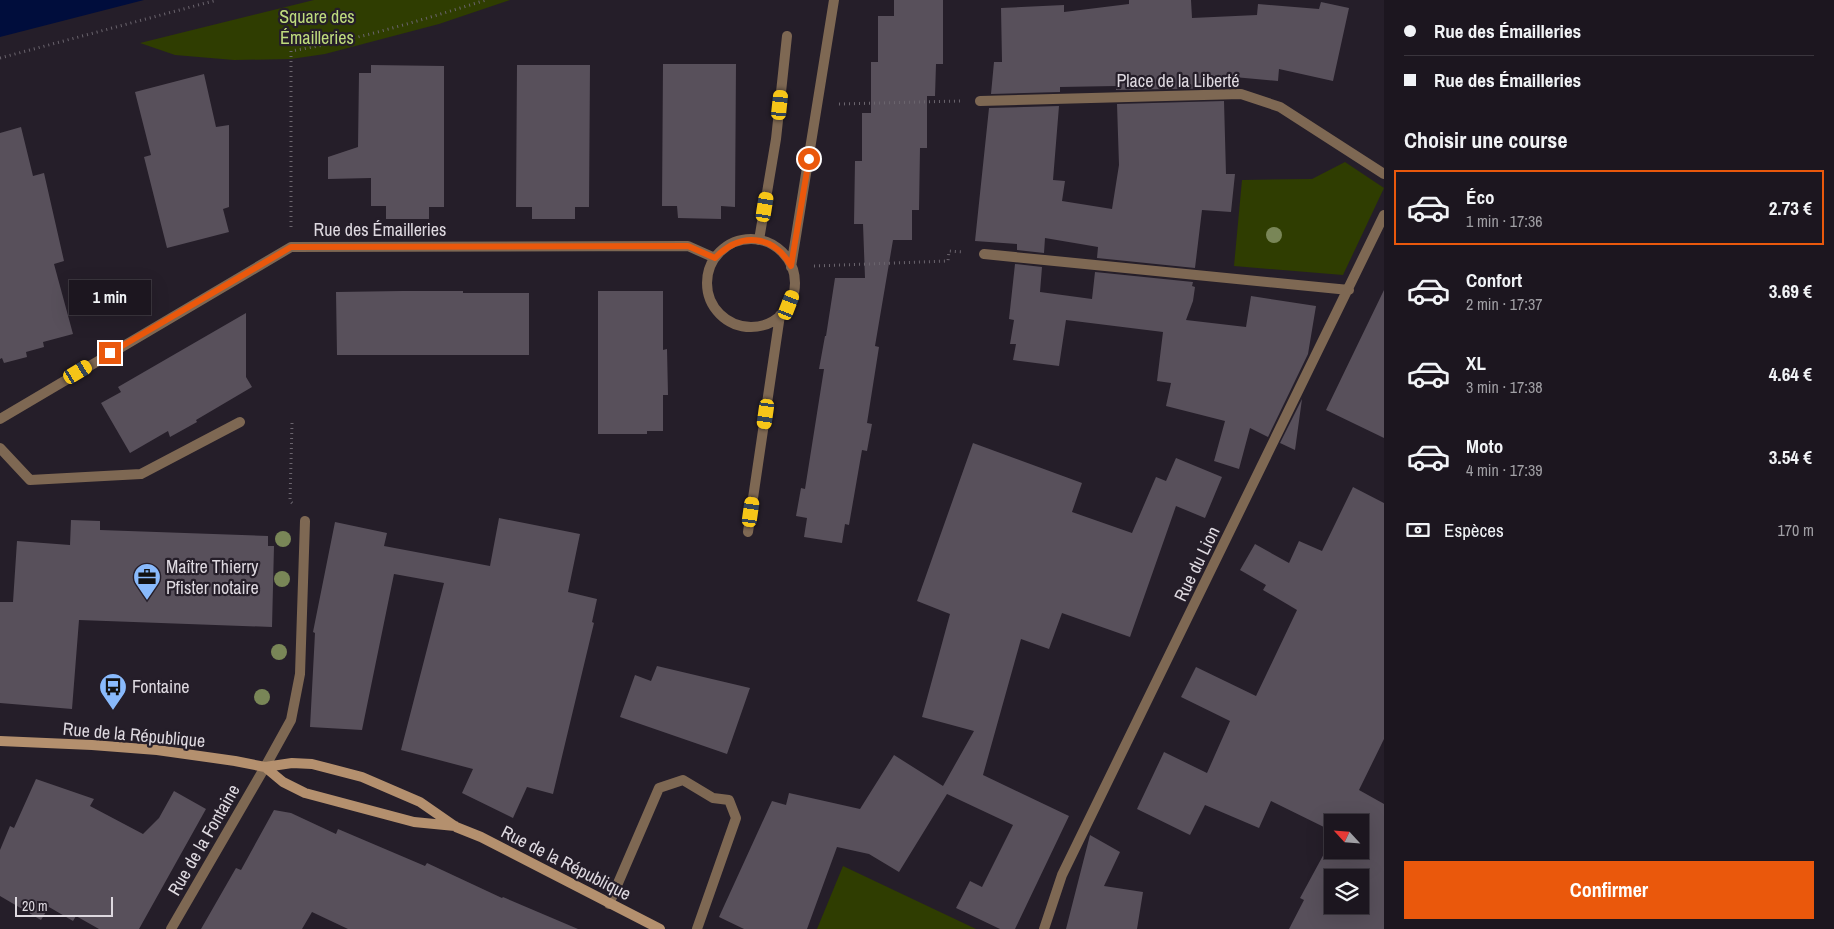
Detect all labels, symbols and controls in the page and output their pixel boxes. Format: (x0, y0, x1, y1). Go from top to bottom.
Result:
park label: Square des Émailleries (279, 4, 355, 50)
text: Rue des Émailleries (1434, 18, 1581, 44)
text: Rue des Émailleries (1434, 67, 1581, 93)
street label: Place de la Liberté (1116, 68, 1240, 93)
car (770, 89, 789, 121)
text: Choisir une course (1404, 125, 1567, 155)
route start (798, 148, 820, 170)
text: Éco (1466, 184, 1495, 210)
icon: car (1406, 185, 1451, 230)
car (755, 191, 774, 223)
text: 2.73 € (1769, 195, 1812, 221)
text: 1 min · 17:36 (1466, 210, 1543, 232)
street label: Rue des Émailleries (314, 217, 446, 242)
text: Confort (1466, 267, 1522, 293)
icon: car (1406, 268, 1451, 313)
text: 3.69 € (1769, 278, 1812, 304)
callout: 1 min (69, 280, 151, 316)
text: 1 min (93, 286, 127, 308)
car (776, 288, 801, 322)
text: 2 min · 17:37 (1466, 293, 1543, 315)
route end (99, 342, 121, 364)
text: XL (1466, 350, 1486, 376)
icon: car (1406, 351, 1451, 396)
car (61, 358, 94, 386)
text: 4.64 € (1769, 361, 1812, 387)
text: 3 min · 17:38 (1466, 376, 1543, 398)
car (756, 398, 775, 430)
text: Moto (1466, 433, 1503, 459)
icon: car (1406, 434, 1451, 479)
text: 3.54 € (1769, 444, 1812, 470)
text: 4 min · 17:39 (1466, 459, 1543, 481)
car (741, 496, 760, 528)
icon: cash (1404, 516, 1432, 544)
text: Espèces (1444, 517, 1504, 543)
text: 170 m (1778, 519, 1814, 541)
street label: Rue du Lion (1168, 522, 1225, 605)
place label: Maître Thierry Pfister notaire (166, 554, 259, 600)
office icon: Maître Thierry Pfister notaire (132, 562, 162, 601)
bus stop icon: Fontaine (98, 672, 128, 711)
place label: Fontaine (132, 674, 190, 699)
street label: Rue de la République (62, 716, 206, 753)
street label: Rue de la Fontaine (162, 779, 246, 900)
north arrow (1324, 814, 1369, 859)
map controls (1324, 814, 1369, 914)
street label: Rue de la République (497, 819, 636, 906)
button: Confirmer (1404, 861, 1814, 919)
button: layers (1324, 869, 1369, 914)
scale bar (15, 894, 112, 917)
text: 20 m (22, 897, 48, 915)

